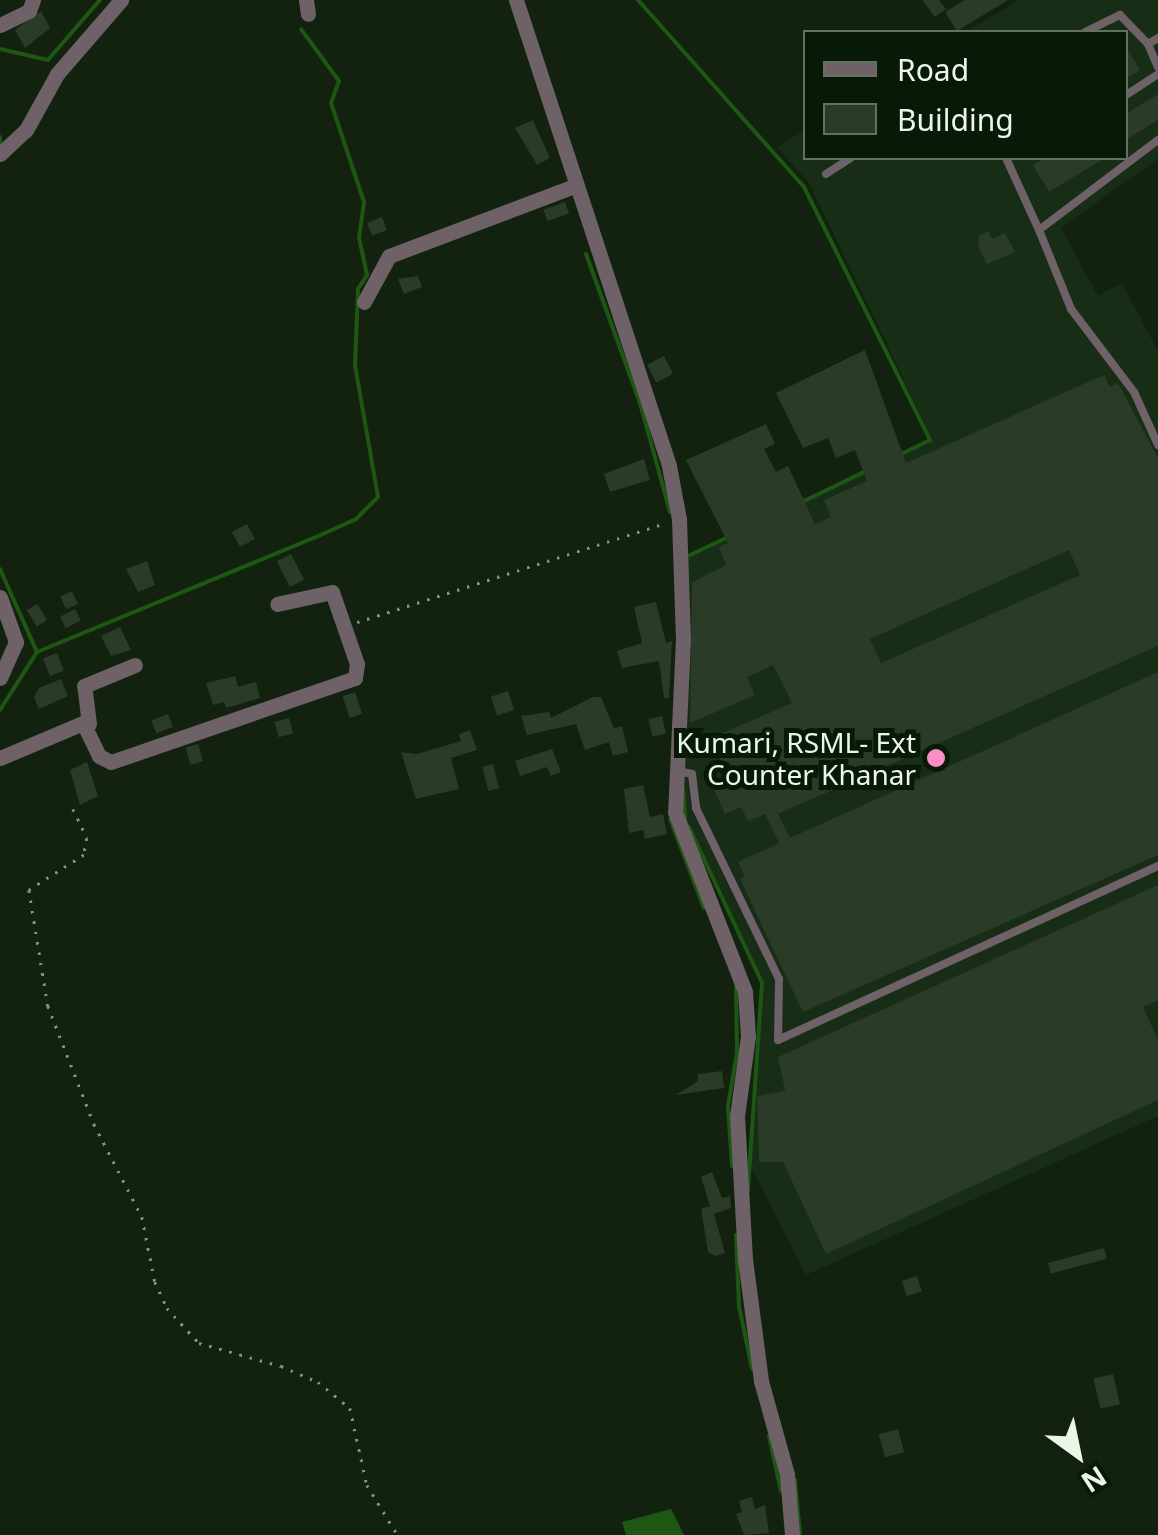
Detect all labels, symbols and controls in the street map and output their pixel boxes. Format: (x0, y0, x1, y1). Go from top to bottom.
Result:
legend (803, 30, 1128, 160)
text: Road (897, 49, 969, 90)
text: Building (897, 99, 1014, 140)
place label: Kumari, RSML- Ext Counter Khanar (676, 725, 916, 791)
marker: Kumari, RSML- Ext Counter Khanar (925, 747, 947, 769)
north arrow (1028, 1405, 1128, 1505)
text: N (1074, 1458, 1114, 1502)

